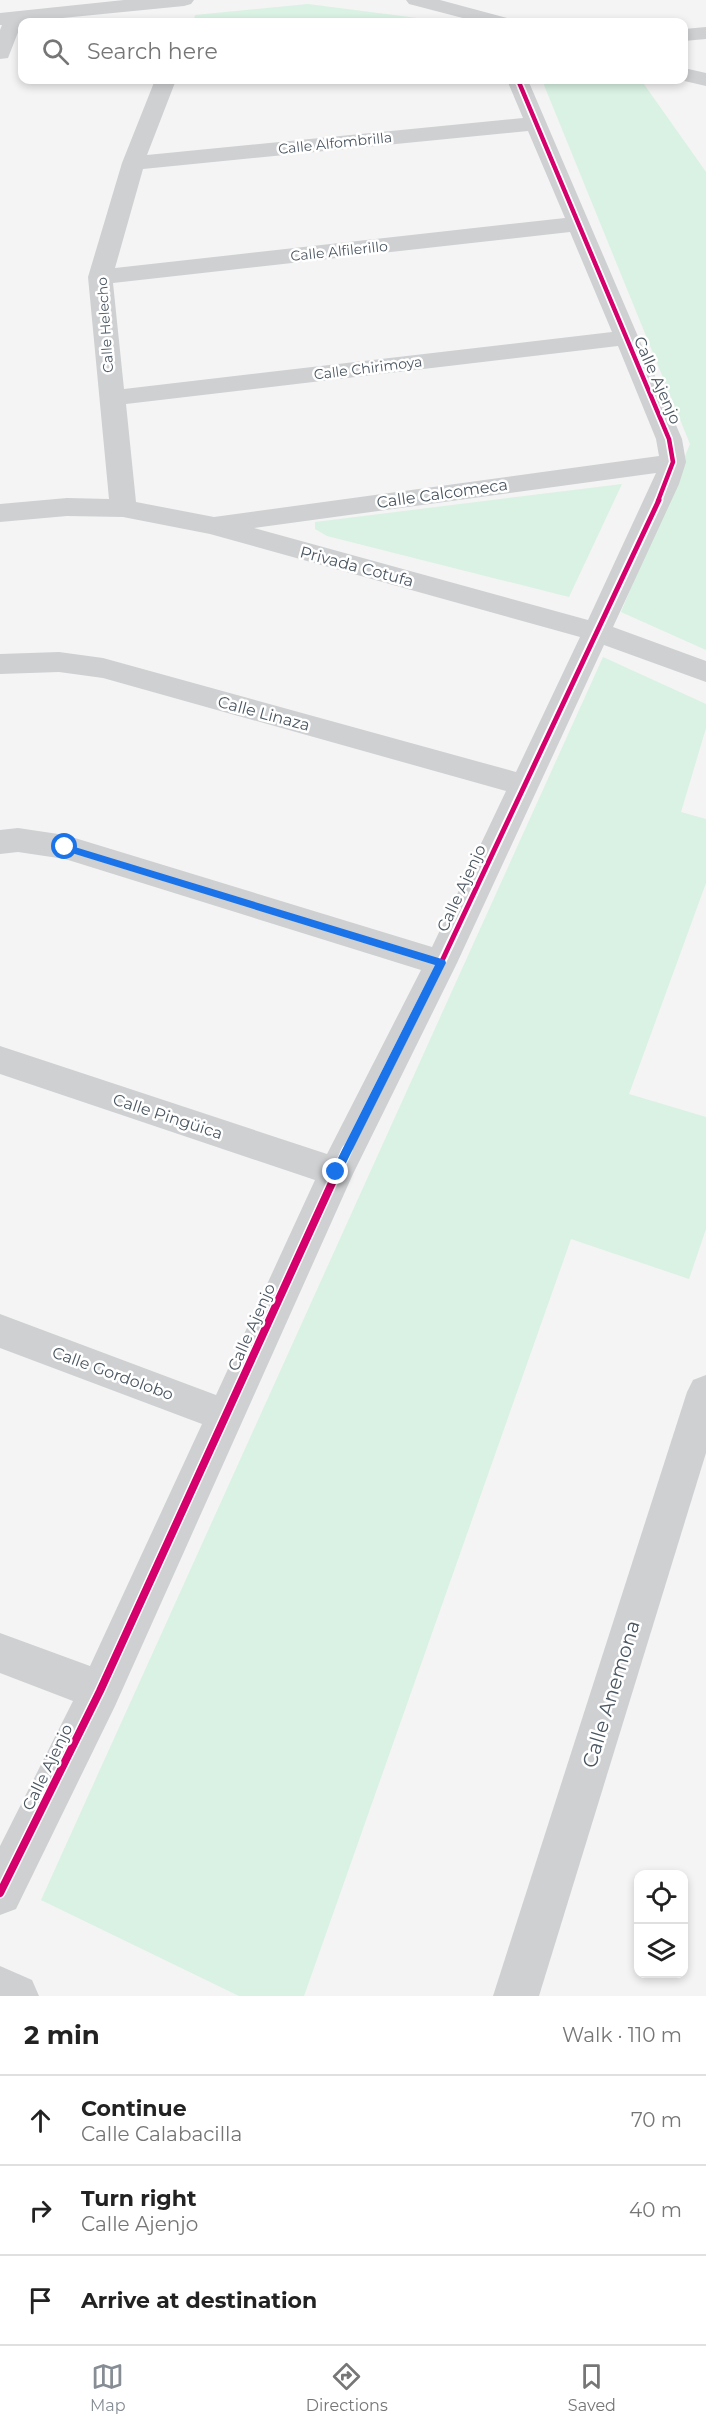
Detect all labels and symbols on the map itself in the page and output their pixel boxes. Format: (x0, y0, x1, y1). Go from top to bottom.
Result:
street label: Calle Alfombrilla (277, 128, 393, 158)
street label: Calle Alfilerillo (289, 237, 389, 265)
street label: Calle Helecho (93, 276, 117, 373)
street label: Calle Ajenjo (630, 333, 685, 427)
street label: Calle Chirimoya (313, 352, 423, 384)
street label: Calle Calcomeca (375, 475, 509, 512)
street label: Privada Cotufa (298, 542, 416, 591)
street label: Calle Linaza (216, 692, 312, 735)
route start (51, 833, 77, 859)
street label: Calle Ajenjo (433, 842, 490, 935)
street label: Calle Pingüica (111, 1090, 225, 1143)
route end (322, 1158, 348, 1184)
street label: Calle Ajenjo (224, 1280, 279, 1374)
street label: Calle Gordolobo (50, 1343, 176, 1404)
street label: Calle Anemona (577, 1617, 645, 1771)
street label: Calle Ajenjo (18, 1721, 77, 1814)

